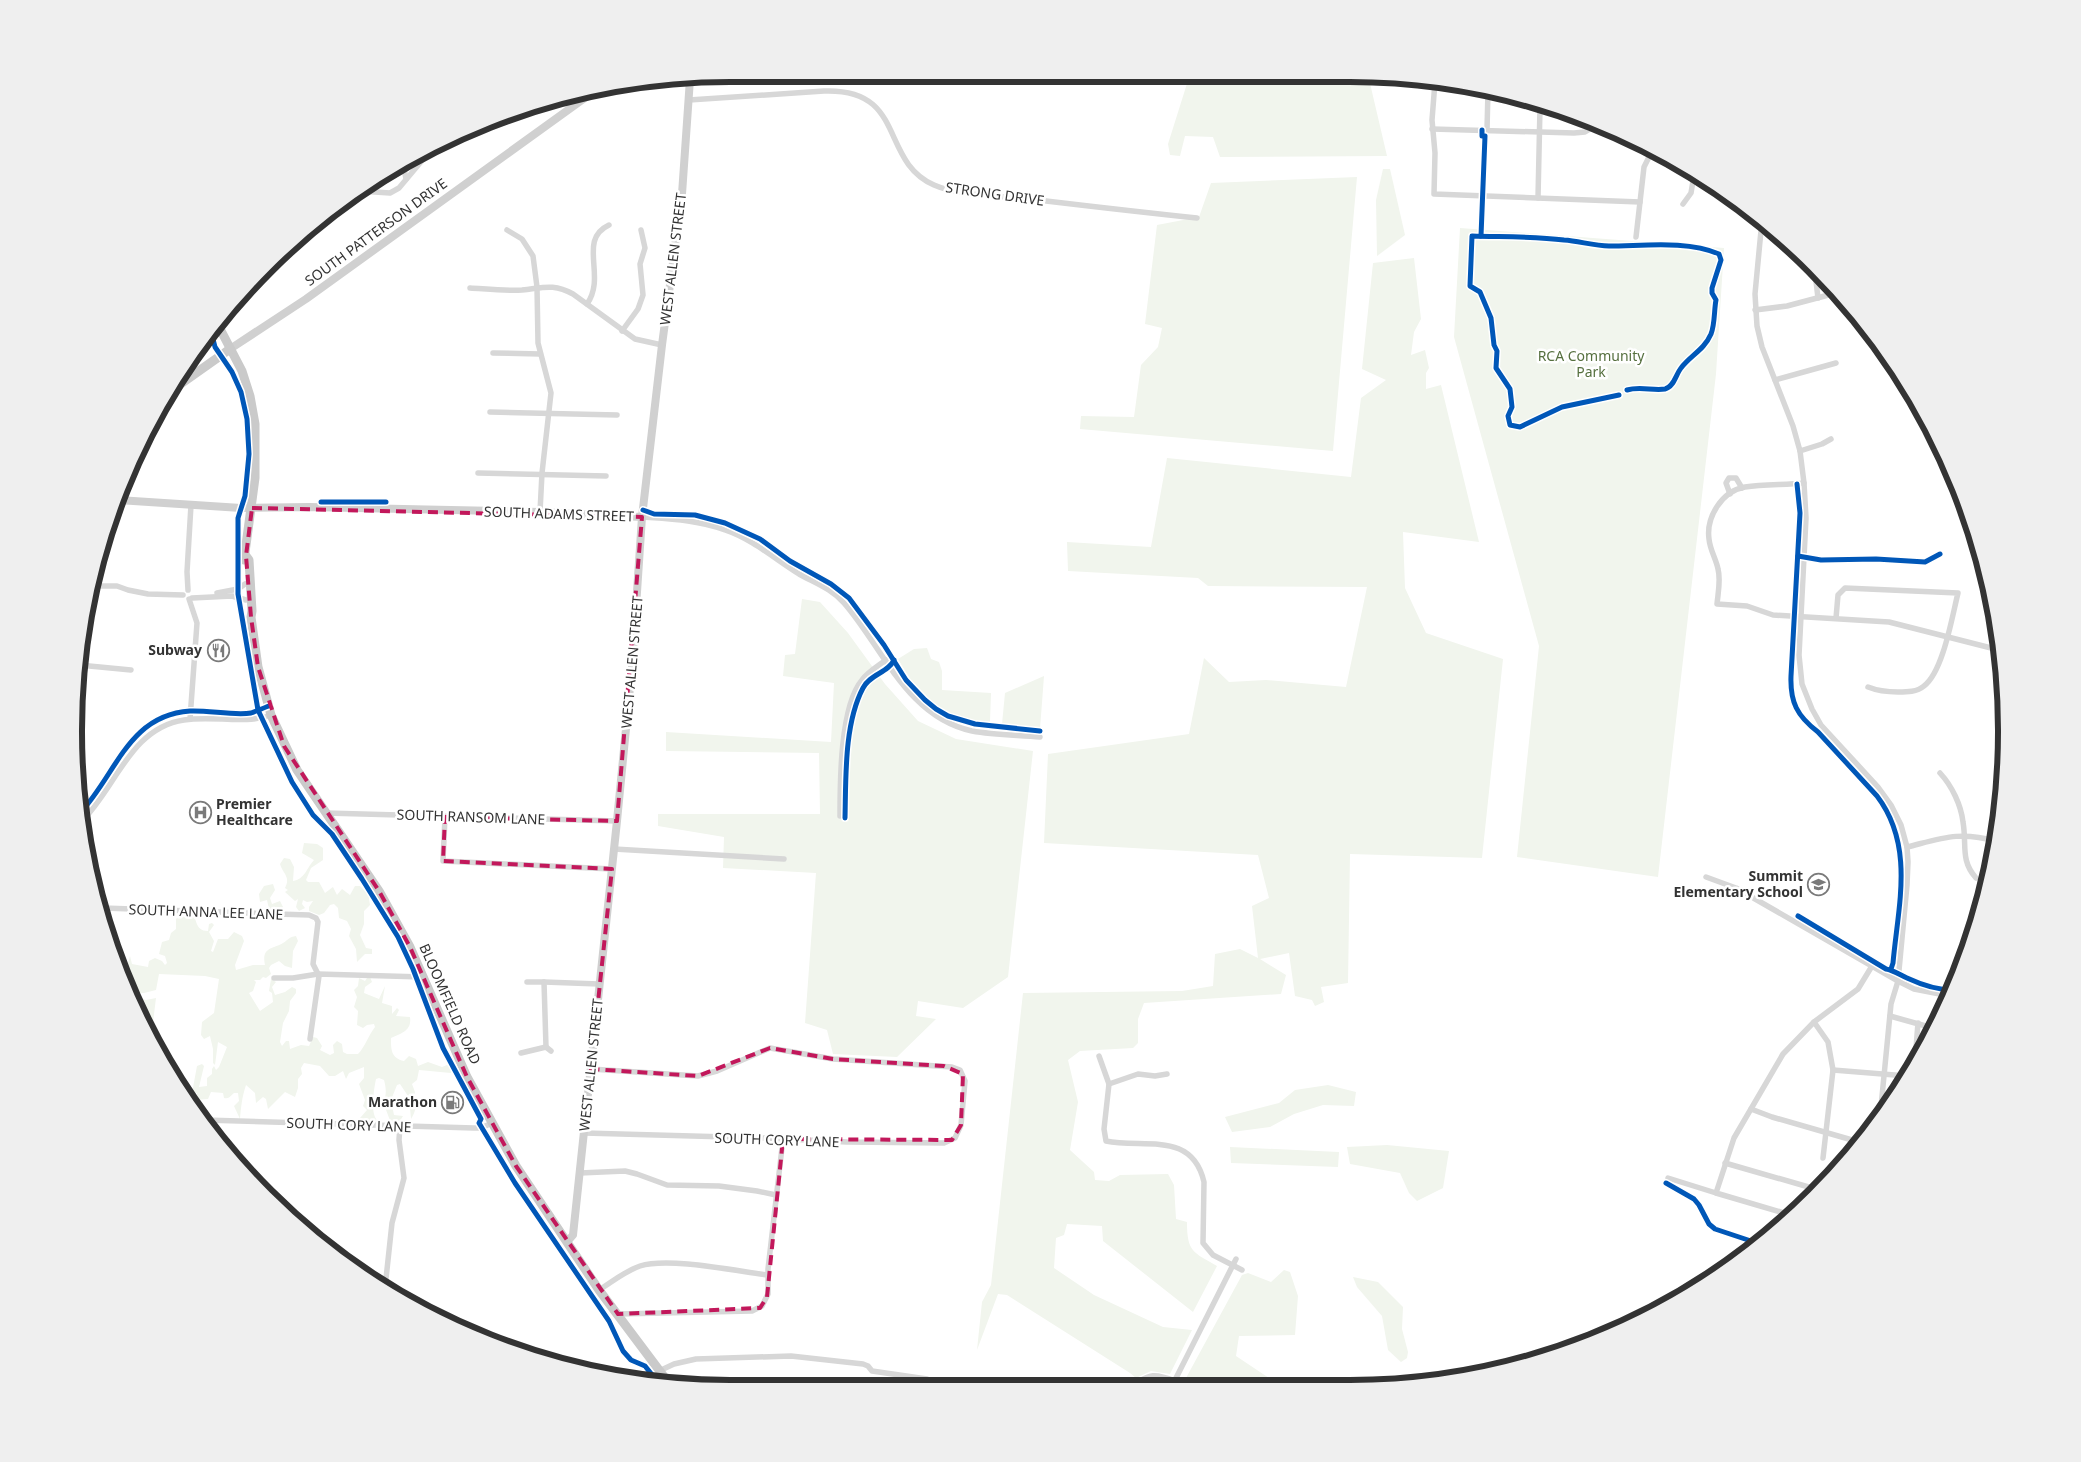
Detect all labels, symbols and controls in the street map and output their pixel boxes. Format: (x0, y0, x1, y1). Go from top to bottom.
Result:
street label: SOUTH PATTERSON DRIVE (301, 174, 451, 290)
street label: STRONG DRIVE (945, 177, 1046, 210)
street label: WEST ALLEN STREET (655, 192, 690, 326)
park label: RCA Community Park (1538, 346, 1645, 381)
street label: SOUTH ADAMS STREET (484, 501, 635, 526)
street label: WEST ALLEN STREET (616, 595, 647, 729)
restaurant icon: Subway (206, 638, 230, 662)
place label: Subway (148, 640, 202, 659)
place label: Premier Healthcare (216, 794, 293, 829)
hospital icon: Premier Healthcare (188, 800, 212, 824)
street label: SOUTH RANSOM LANE (396, 804, 546, 829)
place label: Summit Elementary School (1673, 866, 1803, 901)
school or university icon: Summit Elementary School (1807, 872, 1831, 896)
street label: SOUTH ANNA LEE LANE (128, 899, 284, 924)
street label: BLOOMFIELD ROAD (415, 940, 486, 1067)
street label: WEST ALLEN STREET (574, 998, 607, 1132)
fuel station icon: Marathon (441, 1090, 465, 1114)
place label: Marathon (368, 1092, 437, 1111)
street label: SOUTH CORY LANE (286, 1113, 412, 1136)
street label: SOUTH CORY LANE (714, 1128, 840, 1151)

